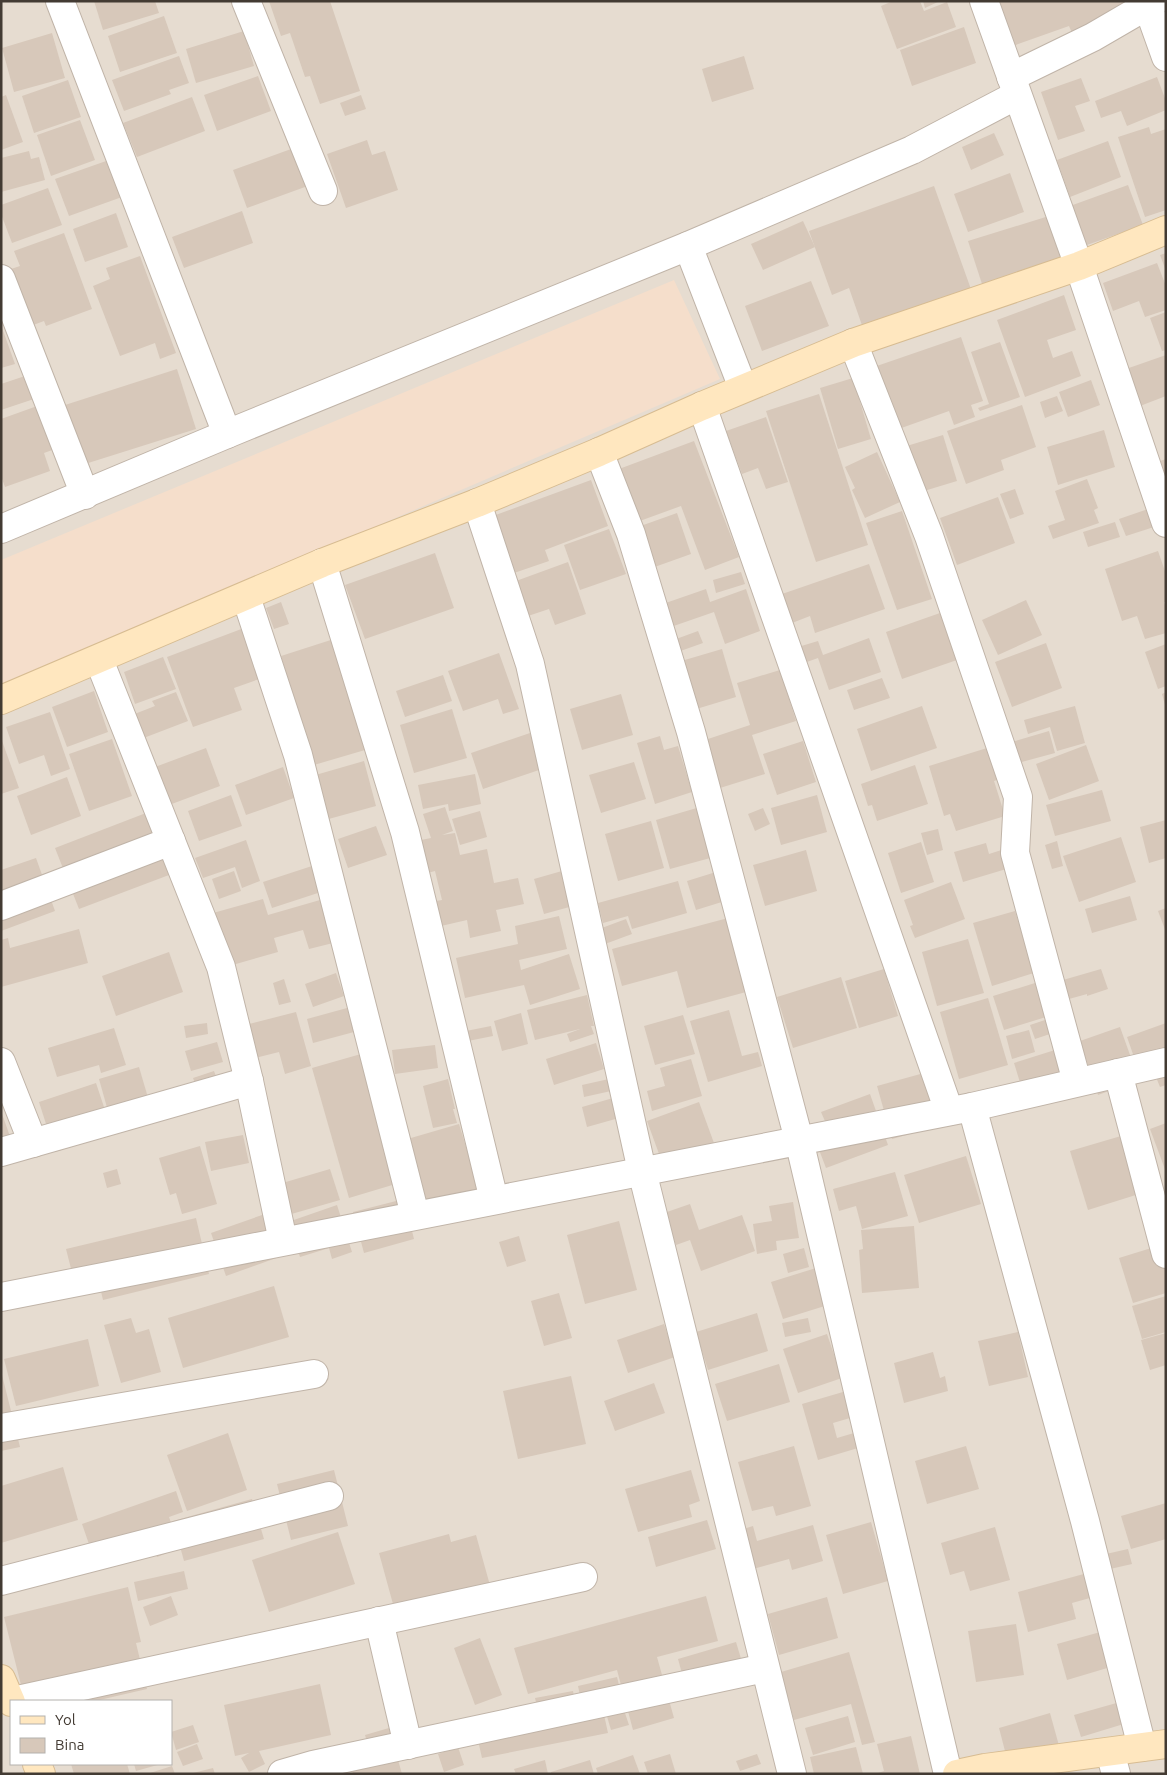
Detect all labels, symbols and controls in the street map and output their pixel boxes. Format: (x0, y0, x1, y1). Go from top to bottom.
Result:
legend (10, 1700, 172, 1765)
text: Yol (55, 1711, 76, 1728)
text: Bina (55, 1736, 84, 1753)

